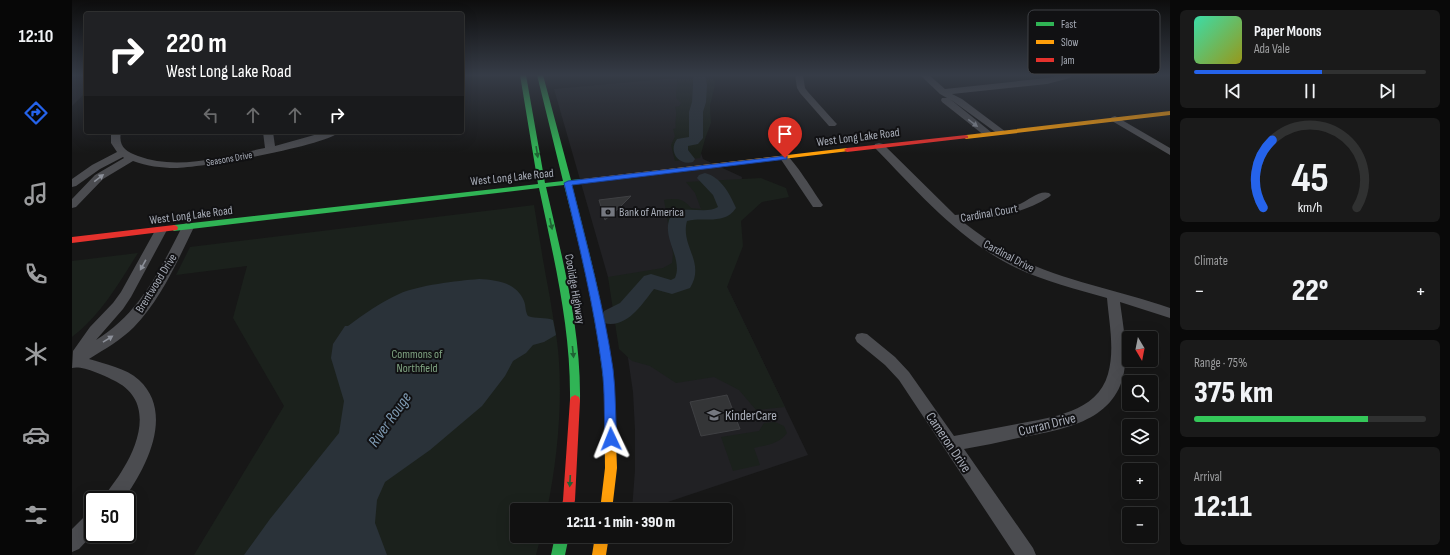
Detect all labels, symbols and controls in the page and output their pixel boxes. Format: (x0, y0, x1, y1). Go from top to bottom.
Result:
legend (1028, 10, 1160, 74)
text: Fast (1061, 18, 1077, 31)
text: Paper Moons (1254, 22, 1322, 41)
text: 12:10 (19, 26, 53, 47)
text: 220 m (166, 27, 227, 60)
icon: right (100, 28, 152, 80)
text: Slow (1061, 36, 1078, 49)
text: Ada Vale (1254, 41, 1290, 57)
text: Jam (1060, 54, 1075, 67)
text: West Long Lake Road (166, 61, 291, 82)
icon: previous (1222, 80, 1244, 102)
icon: pause (1299, 80, 1321, 102)
icon: next (1376, 80, 1398, 102)
icon: directions (22, 99, 50, 127)
icon: left (200, 104, 222, 126)
icon: ahead (242, 104, 264, 126)
icon: ahead (284, 104, 306, 126)
icon: right (326, 104, 348, 126)
pin (768, 117, 802, 158)
one-way arrow (968, 118, 979, 127)
icon: arrive (774, 123, 796, 145)
street label: West Long Lake Road (816, 125, 900, 150)
one-way arrow (534, 146, 540, 158)
street label: Seasons Drive (205, 149, 253, 169)
text: 45 (1291, 154, 1329, 203)
street label: West Long Lake Road (470, 166, 554, 189)
one-way arrow (94, 174, 104, 182)
icon: music (22, 180, 50, 208)
text: km/h (1298, 198, 1322, 215)
street label: Cardinal Court (959, 201, 1019, 226)
street label: West Long Lake Road (149, 203, 233, 228)
bank icon: Bank of America (600, 204, 616, 220)
place label: Bank of America (619, 205, 684, 220)
one-way arrow (548, 217, 554, 230)
street label: Cardinal Drive (981, 237, 1037, 276)
street label: Brentwood Drive (132, 251, 181, 316)
street label: Coolidge Highway (561, 253, 588, 326)
text: Climate (1194, 253, 1228, 269)
one-way arrow (139, 259, 146, 271)
icon: phone (22, 260, 50, 288)
text: 22° (1292, 273, 1328, 309)
text: − (1194, 278, 1205, 305)
text: + (1415, 278, 1426, 305)
north arrow (1122, 331, 1158, 367)
map controls (1122, 331, 1158, 543)
one-way arrow (102, 336, 114, 343)
icon: climate (22, 340, 50, 368)
one-way arrow (569, 345, 576, 358)
park label: Commons of Northfield (392, 347, 443, 376)
text: Range · 75% (1194, 355, 1247, 371)
button: search (1122, 375, 1158, 411)
text: 375 km (1194, 375, 1273, 411)
water label: River Rouge (365, 389, 416, 451)
school or university icon: KinderCare (706, 407, 722, 423)
place label: KinderCare (725, 407, 777, 424)
street label: Cameron Drive (922, 409, 975, 476)
street label: Curran Drive (1017, 409, 1078, 440)
position arrow (590, 418, 632, 460)
button: layers (1122, 419, 1158, 455)
icon: car (22, 421, 50, 449)
button: + (1122, 463, 1158, 499)
text: Arrival (1194, 469, 1222, 485)
one-way arrow (567, 475, 573, 488)
text: 12:11 (1194, 489, 1252, 525)
speed limit sign: 50 (84, 491, 136, 543)
icon: filters (22, 501, 50, 529)
button: − (1122, 507, 1158, 543)
text: 12:11 · 1 min · 390 m (567, 513, 675, 532)

